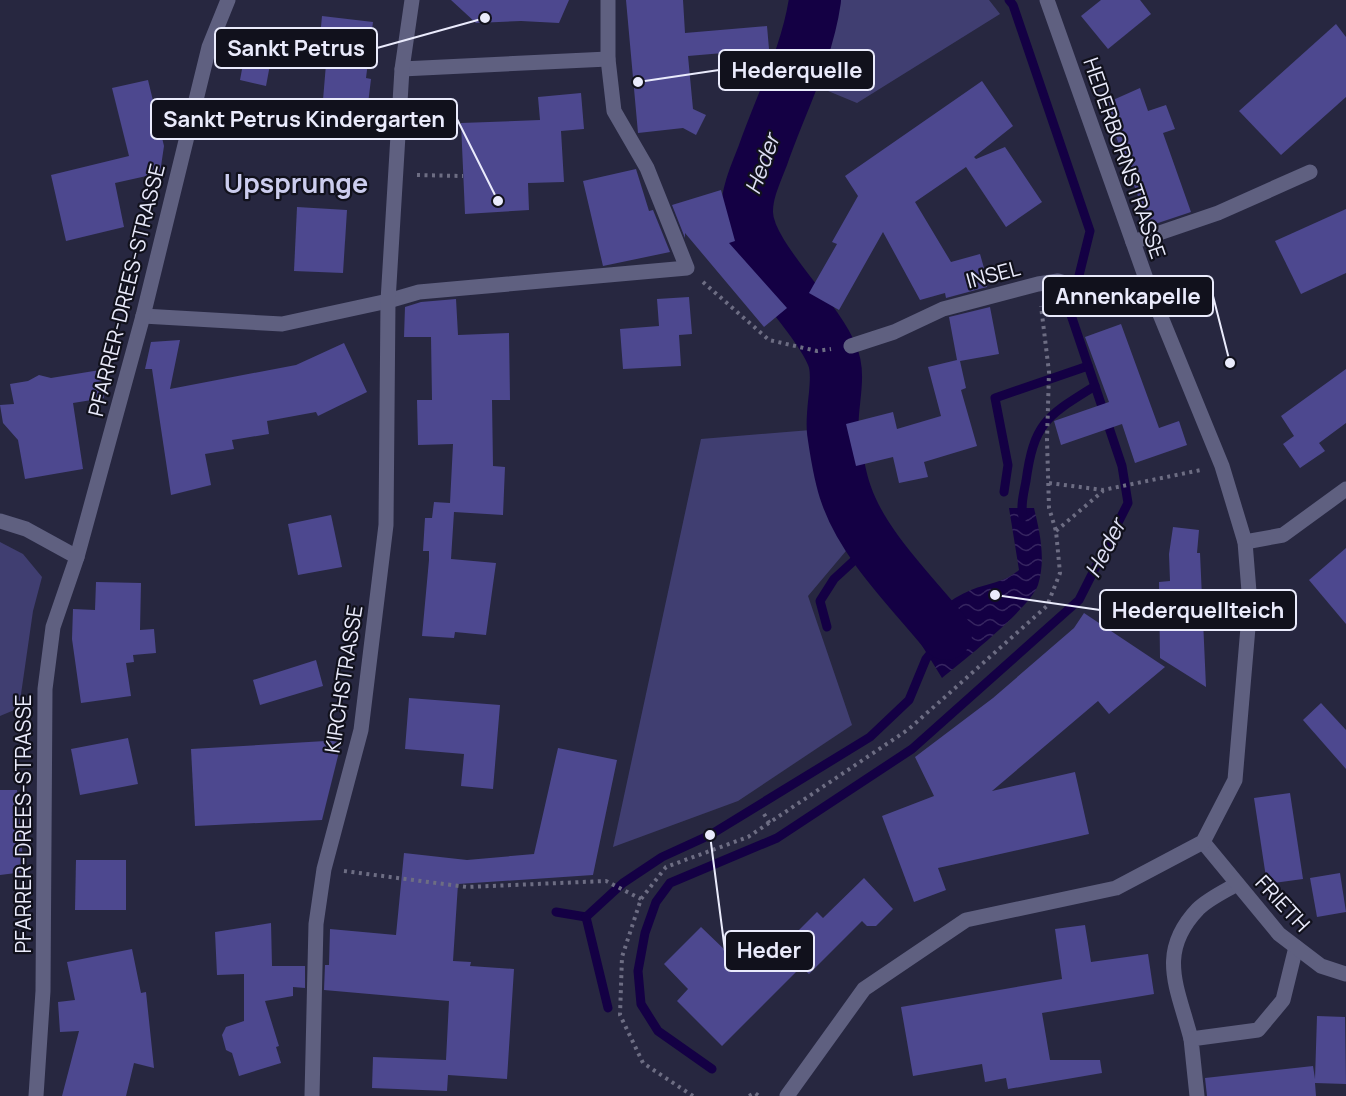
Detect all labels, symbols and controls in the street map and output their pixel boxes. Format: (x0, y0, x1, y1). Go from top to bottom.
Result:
callout: Sankt Petrus (215, 28, 377, 68)
text: Sankt Petrus (227, 33, 365, 63)
callout: Hederquelle (719, 50, 874, 90)
street label: HEDERBORNSTRASSE (1077, 54, 1173, 262)
text: Hederquelle (732, 55, 862, 85)
callout: Sankt Petrus Kindergarten (151, 99, 457, 139)
text: Sankt Petrus Kindergarten (163, 104, 445, 134)
water label: Heder (737, 127, 788, 198)
street label: PFARRER-DREES-STRASSE (81, 161, 171, 419)
district label: Upsprunge (224, 164, 368, 201)
street label: INSEL (963, 253, 1023, 295)
callout: Annenkapelle (1043, 276, 1213, 316)
text: Annenkapelle (1055, 281, 1201, 311)
water label: Heder (1078, 511, 1134, 582)
callout: Hederquellteich (1100, 590, 1296, 630)
text: Hederquellteich (1112, 595, 1284, 625)
street label: KIRCHSTRASSE (317, 603, 369, 755)
street label: PFARRER-DREES-STRASSE (9, 694, 37, 954)
street label: FRIETH (1250, 869, 1316, 937)
callout: Heder (725, 931, 814, 971)
text: Heder (737, 935, 802, 965)

